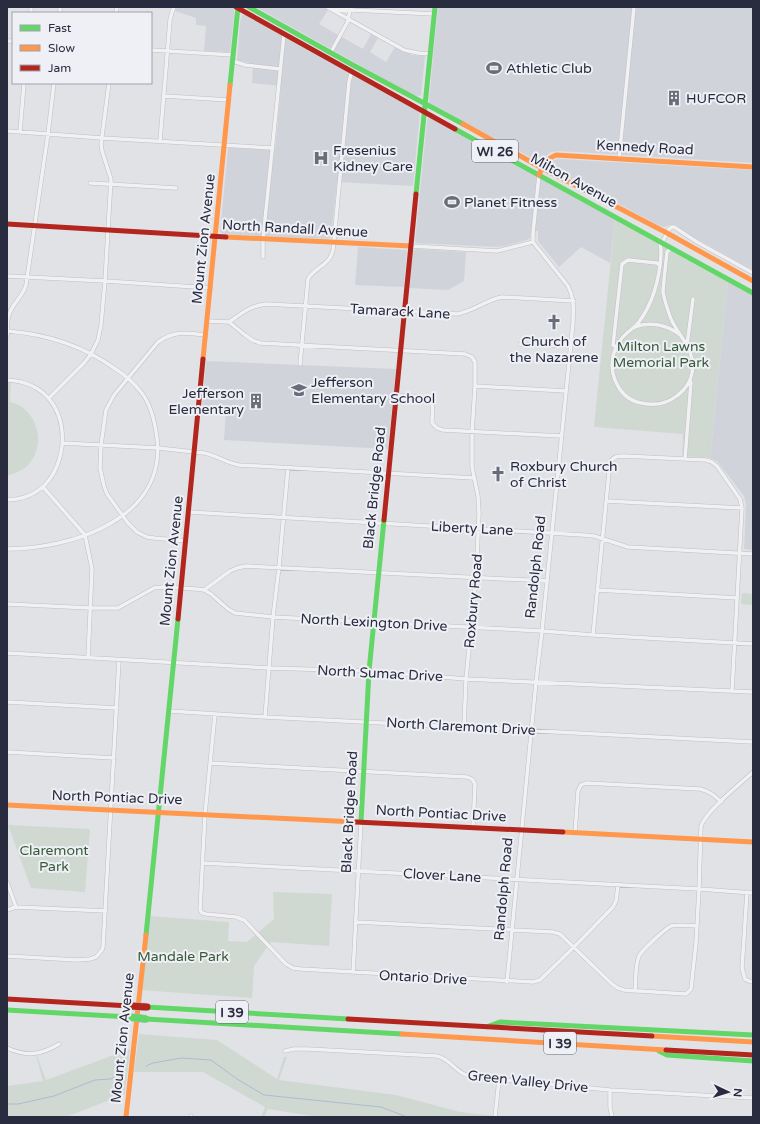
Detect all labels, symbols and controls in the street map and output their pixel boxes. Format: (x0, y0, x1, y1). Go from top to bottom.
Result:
legend (12, 12, 152, 84)
text: Fast (48, 21, 72, 35)
text: Slow (48, 41, 75, 55)
sports icon: Athletic Club (485, 59, 503, 77)
place label: Athletic Club (506, 60, 592, 77)
text: Jam (48, 61, 71, 75)
building icon: HUFCOR (665, 89, 683, 107)
place label: HUFCOR (686, 90, 746, 107)
street label: Kennedy Road (596, 136, 694, 159)
road number: WI 26 (472, 140, 518, 162)
place label: Fresenius Kidney Care (333, 142, 413, 175)
hospital icon: Fresenius Kidney Care (312, 149, 330, 167)
street label: Milton Avenue (527, 150, 620, 211)
street label: Mount Zion Avenue (188, 173, 219, 305)
sports icon: Planet Fitness (443, 193, 461, 211)
place label: Planet Fitness (464, 194, 557, 211)
street label: North Randall Avenue (222, 216, 369, 241)
street label: Tamarack Lane (349, 300, 451, 323)
church icon: Church of the Nazarene (545, 313, 563, 331)
place label: Church of the Nazarene (510, 333, 599, 366)
park label: Milton Lawns Memorial Park (613, 338, 710, 371)
place label: Jefferson Elementary School (311, 374, 435, 407)
school or university icon: Jefferson Elementary School (290, 381, 308, 399)
place label: Jefferson Elementary (168, 385, 244, 418)
building icon: Jefferson Elementary (247, 392, 265, 410)
street label: Black Bridge Road (360, 426, 389, 550)
place label: Roxbury Church of Christ (510, 458, 618, 491)
church icon: Roxbury Church of Christ (489, 465, 507, 483)
street label: Mount Zion Avenue (156, 495, 187, 627)
street label: Randolph Road (522, 515, 549, 619)
street label: Liberty Lane (430, 518, 514, 539)
street label: Roxbury Road (461, 553, 486, 649)
street label: North Lexington Drive (300, 610, 448, 635)
street label: North Sumac Drive (317, 662, 443, 685)
street label: North Claremont Drive (386, 714, 536, 739)
street label: Black Bridge Road (338, 750, 361, 874)
street label: North Pontiac Drive (51, 787, 183, 808)
street label: North Pontiac Drive (375, 802, 507, 825)
street label: Randolph Road (491, 837, 516, 941)
park label: Claremont Park (19, 842, 89, 875)
street label: Clover Lane (402, 865, 482, 886)
park label: Mandale Park (137, 948, 229, 965)
street label: Ontario Drive (378, 967, 468, 988)
street label: Mount Zion Avenue (107, 972, 138, 1104)
road number: I 39 (216, 1001, 248, 1023)
road number: I 39 (544, 1032, 576, 1054)
street label: Green Valley Drive (467, 1067, 589, 1096)
north arrow (708, 1072, 748, 1112)
text: N (731, 1088, 744, 1098)

